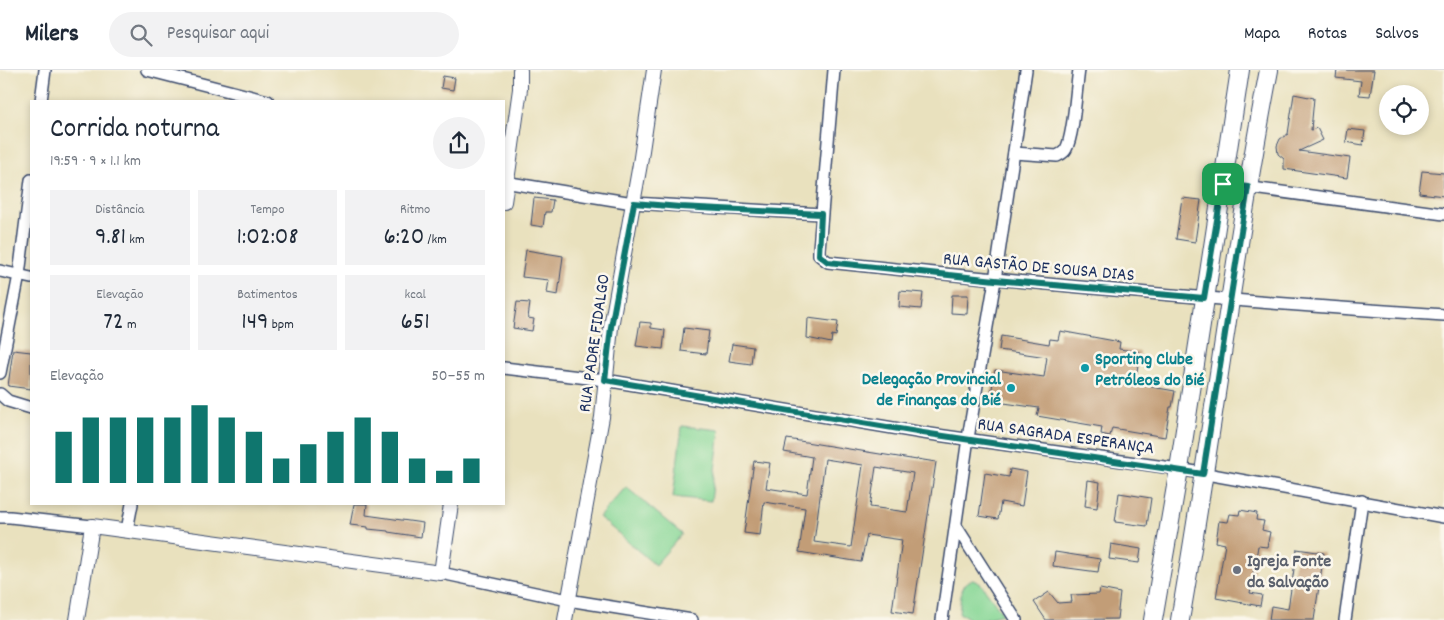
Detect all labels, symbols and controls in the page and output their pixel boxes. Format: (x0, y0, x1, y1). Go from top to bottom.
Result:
search box (109, 12, 459, 57)
text: Milers (25, 18, 79, 52)
icon: search (127, 21, 155, 49)
text: Pesquisar aqui (167, 21, 269, 48)
text: Mapa (1244, 22, 1280, 47)
text: Rotas (1308, 22, 1347, 47)
text: Salvos (1375, 22, 1419, 47)
map controls (1379, 85, 1429, 135)
button: locate (1379, 85, 1429, 135)
text: Corrida noturna (50, 111, 219, 151)
button: share (433, 117, 485, 169)
text: 19:59 · 9 × 1.1 km (50, 150, 141, 173)
pin (1202, 163, 1244, 205)
icon: arrive (1209, 170, 1237, 198)
text: Distância (95, 200, 144, 220)
text: Tempo (250, 200, 285, 220)
text: Ritmo (400, 200, 430, 220)
text: 9.81 (95, 220, 126, 256)
text: 1:02:08 (237, 220, 298, 256)
text: 6:20 (383, 220, 424, 256)
text: km (126, 230, 145, 250)
text: /km (424, 230, 447, 250)
street label: RUA GASTÃO DE SOUSA DIAS (942, 248, 1136, 289)
street label: RUA PADRE FIDALGO (573, 273, 618, 414)
text: Elevação (96, 285, 143, 305)
text: Batimentos (237, 285, 298, 305)
text: kcal (405, 285, 426, 305)
text: 72 (103, 305, 124, 341)
text: 149 (241, 305, 268, 341)
text: 651 (401, 305, 430, 341)
text: m (124, 315, 137, 335)
text: bpm (268, 315, 294, 335)
place label: Sporting Clube Petróleos do Bié (1095, 348, 1205, 394)
marker: Sporting Clube Petróleos do Bié (1079, 362, 1091, 374)
text: Elevação (50, 365, 104, 388)
text: 50–55 m (431, 365, 485, 388)
place label: Delegação Provincial de Finanças do Bié (862, 368, 1002, 414)
marker: Delegação Provincial de Finanças do Bié (1005, 382, 1017, 394)
street label: RUA SAGRADA ESPERANÇA (976, 413, 1156, 462)
place label: Igreja Fonte da Salvação (1247, 550, 1331, 596)
marker: Igreja Fonte da Salvação (1231, 564, 1243, 576)

